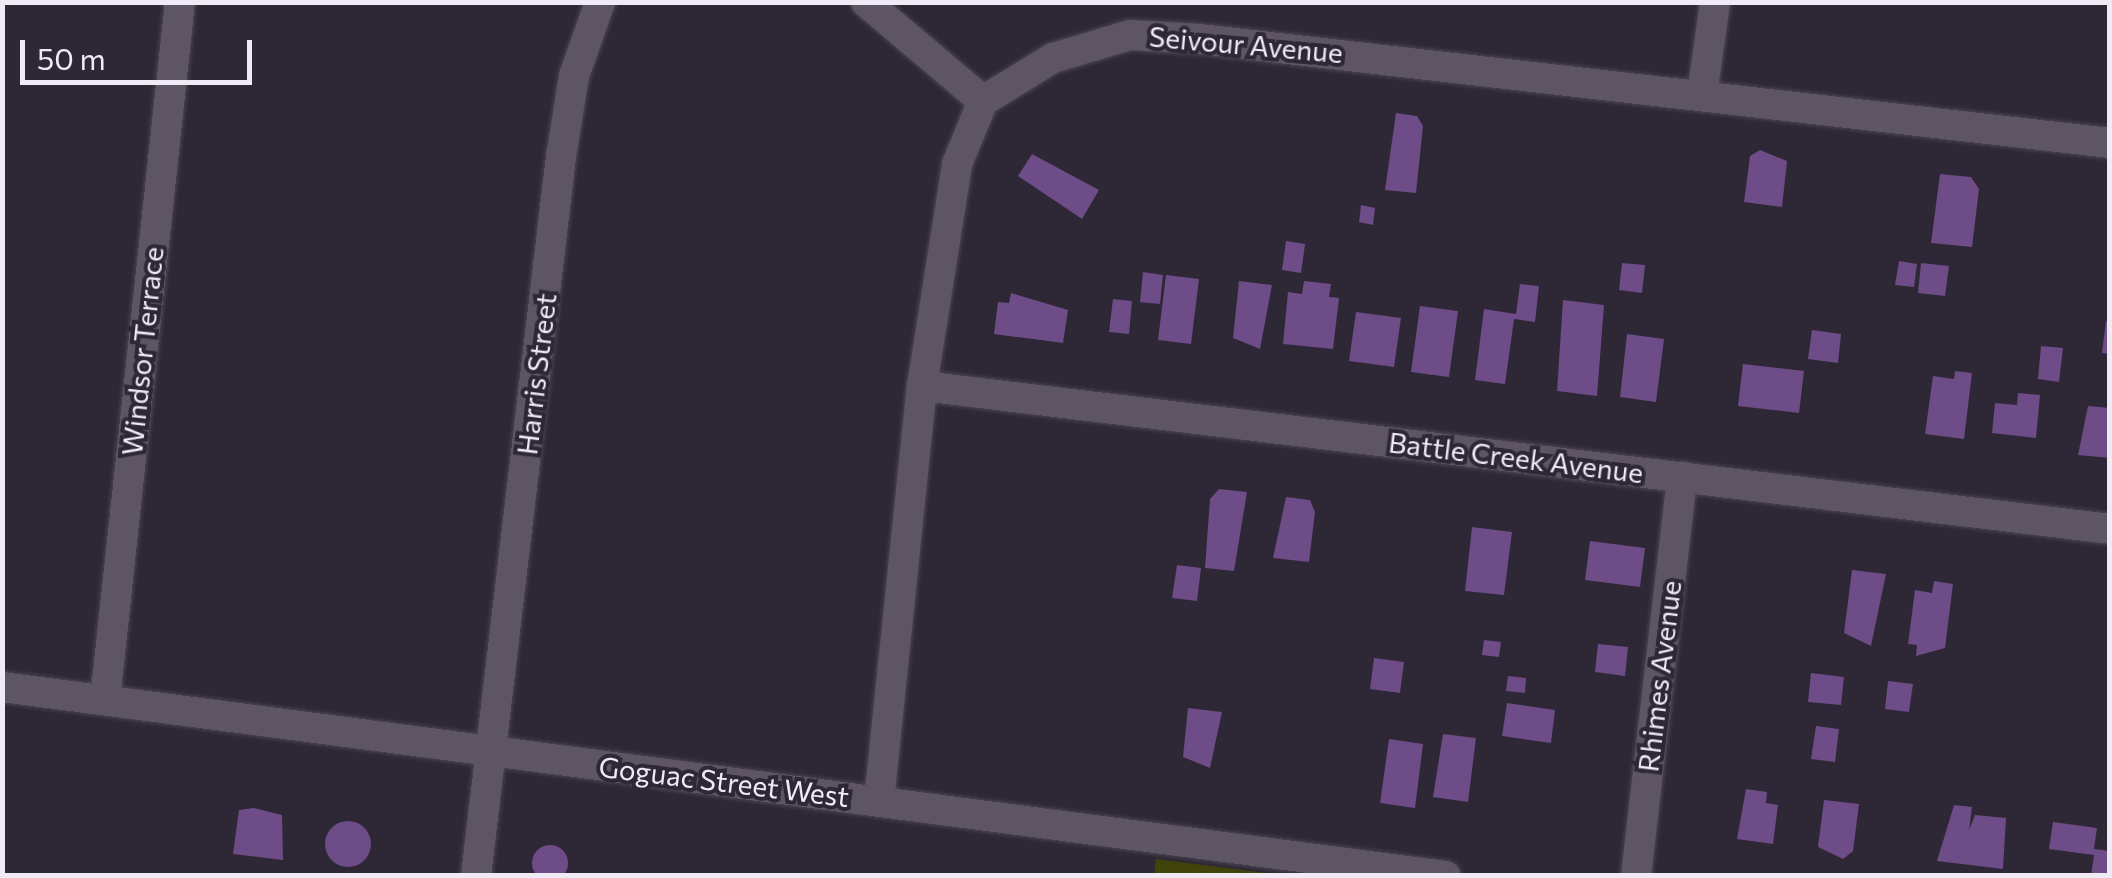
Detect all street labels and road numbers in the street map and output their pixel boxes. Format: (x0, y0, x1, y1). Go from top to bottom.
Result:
street label: Seivour Avenue (1148, 19, 1344, 69)
street label: Windsor Terrace (114, 245, 170, 457)
street label: Harris Street (509, 291, 563, 457)
street label: Battle Creek Avenue (1387, 425, 1645, 489)
street label: Rhimes Avenue (1631, 578, 1687, 774)
street label: Goguac Street West (597, 749, 851, 813)

